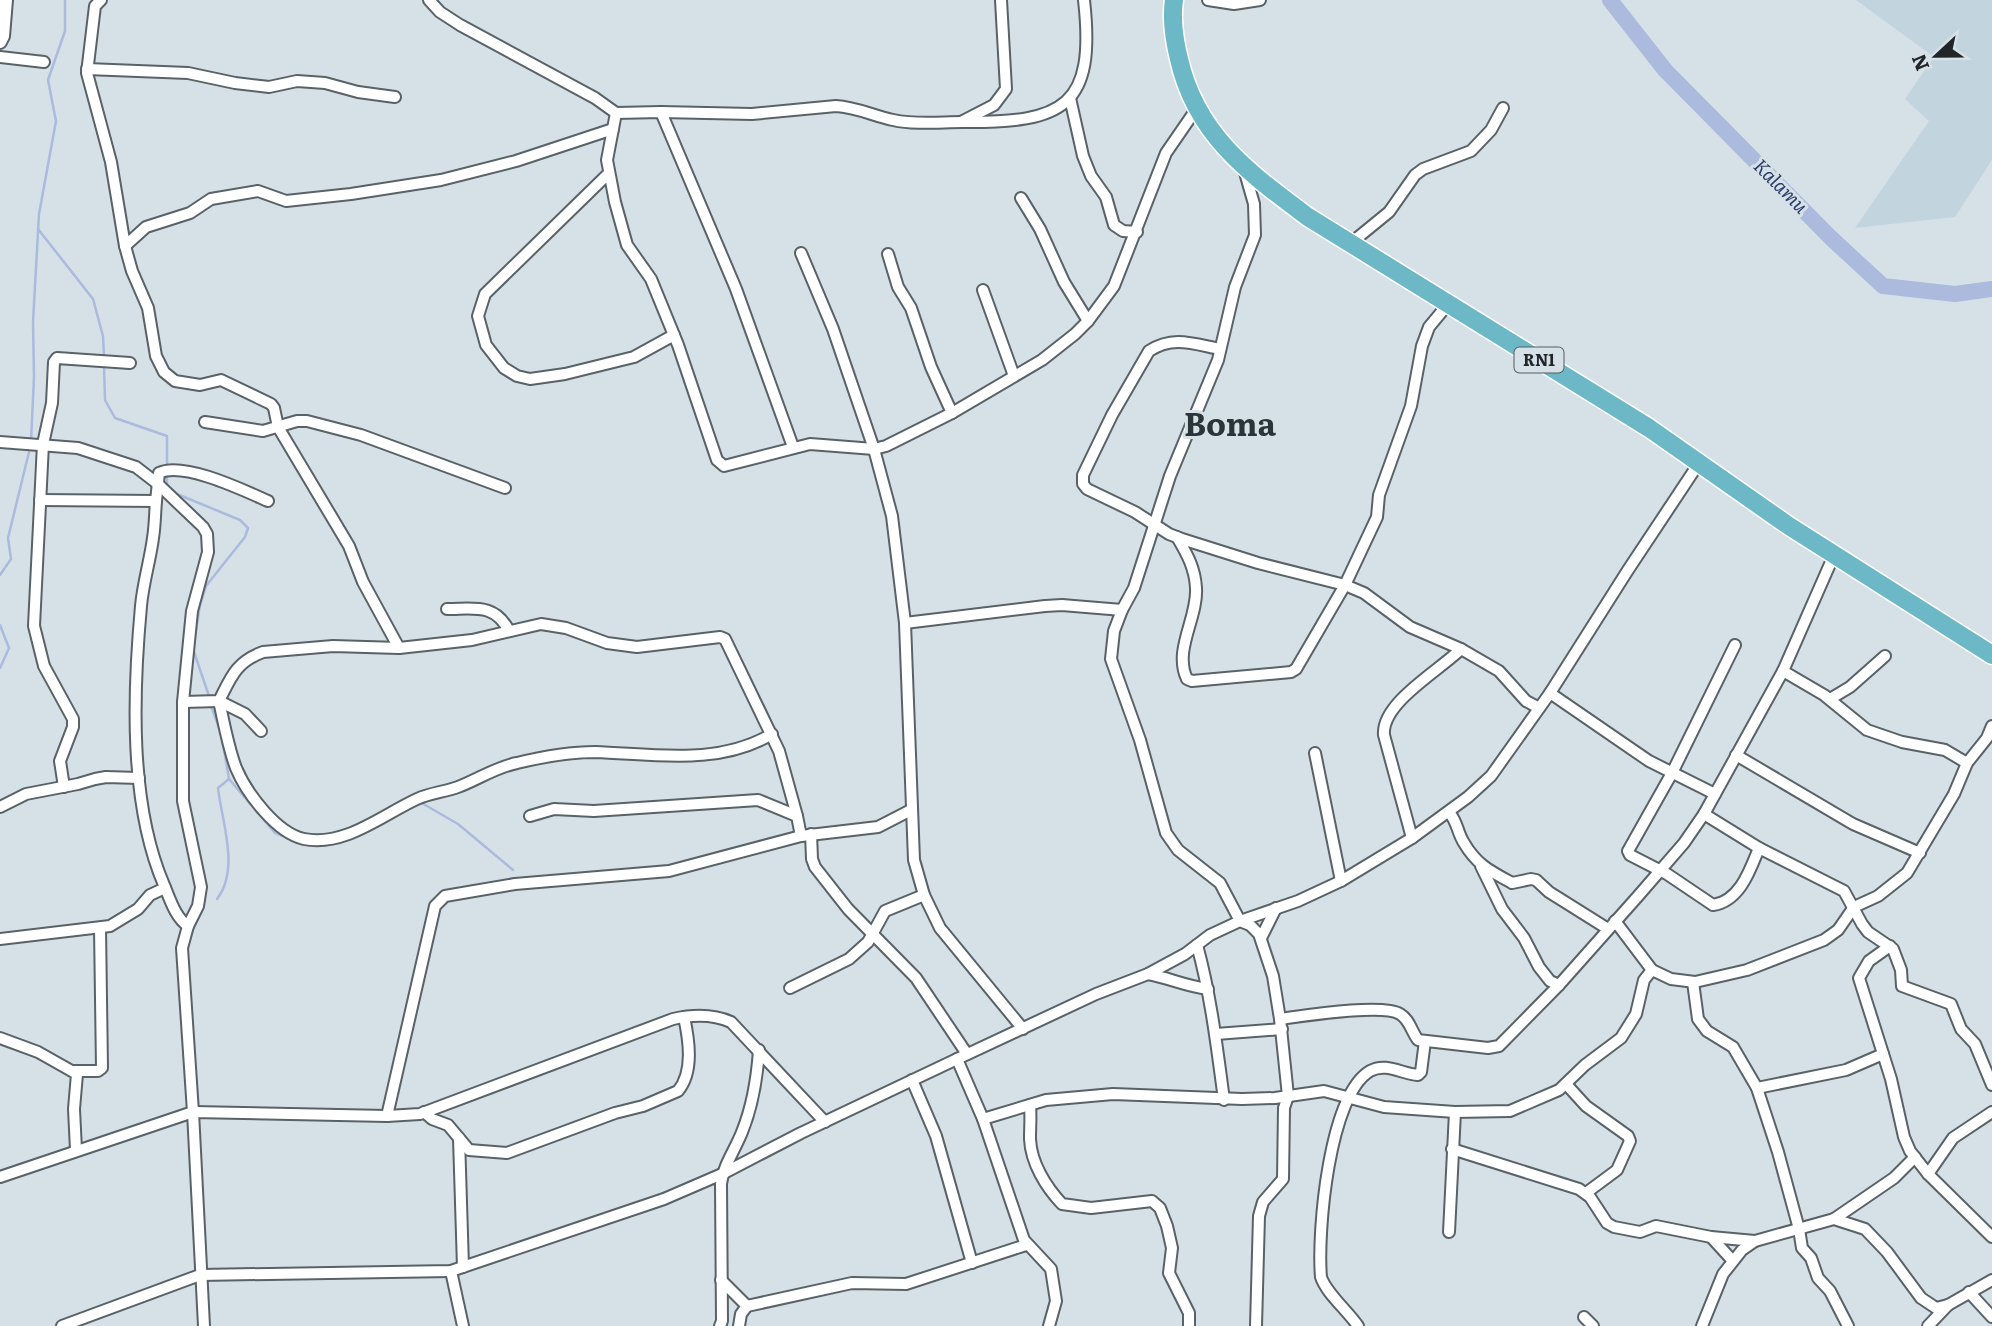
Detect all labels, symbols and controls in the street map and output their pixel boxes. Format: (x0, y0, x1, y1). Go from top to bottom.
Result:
north arrow (1901, 21, 1971, 91)
text: N (1903, 50, 1935, 75)
water label: Kalamu (1748, 152, 1816, 219)
road number: RN1 (1514, 348, 1564, 372)
district label: Boma (1184, 398, 1277, 446)

